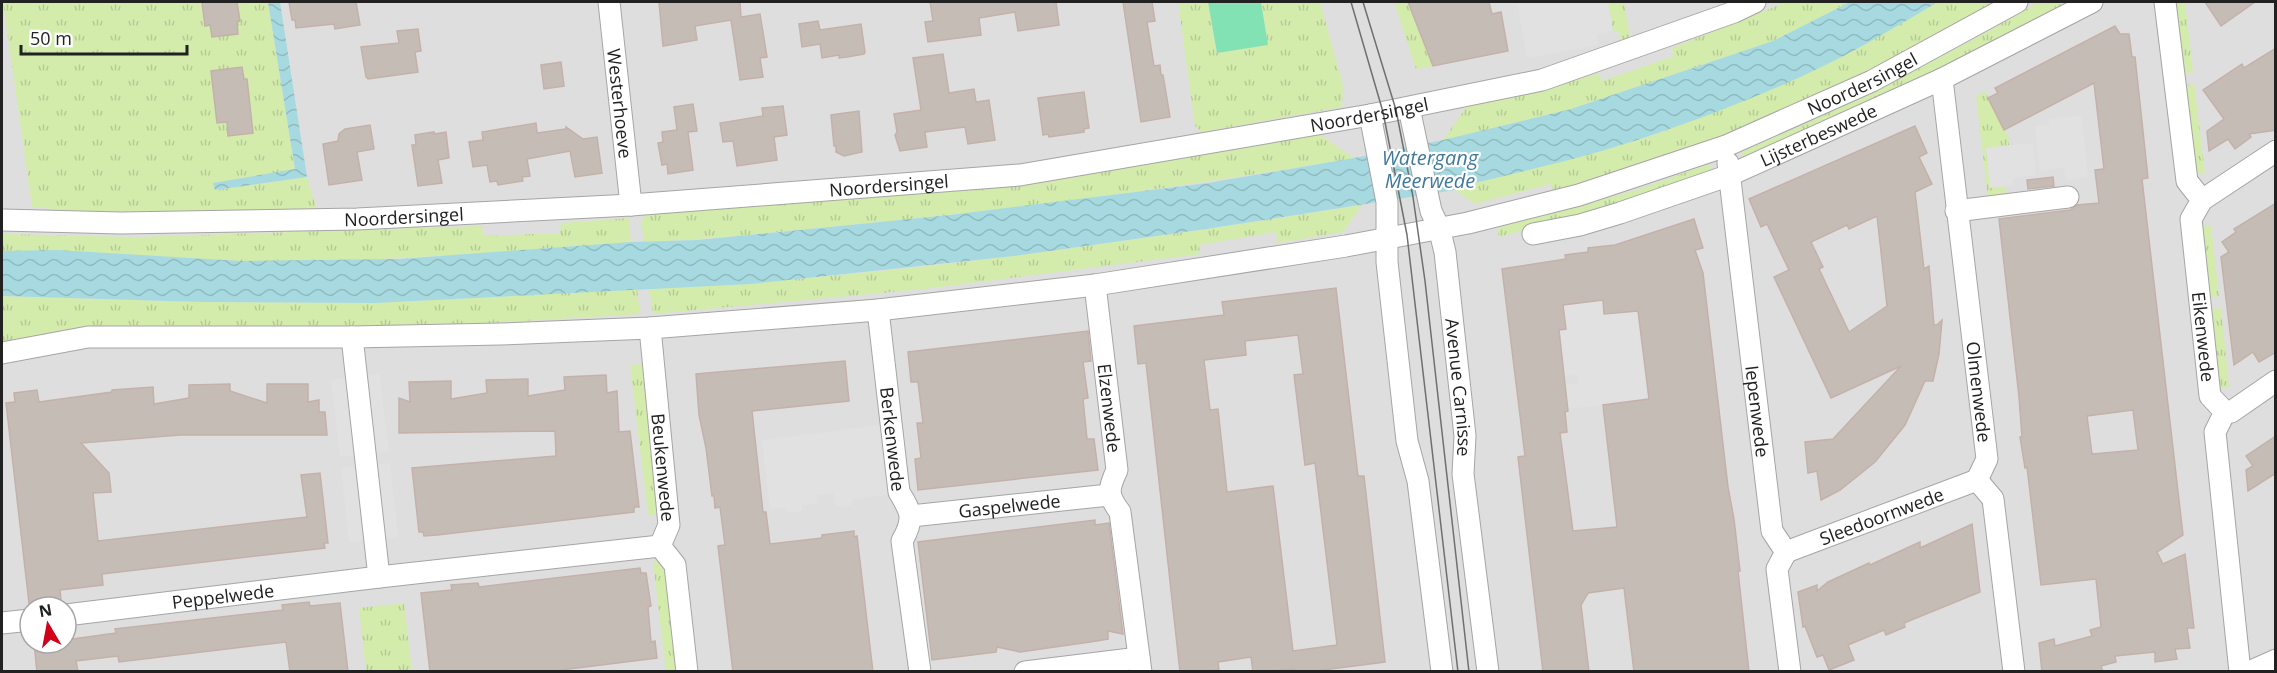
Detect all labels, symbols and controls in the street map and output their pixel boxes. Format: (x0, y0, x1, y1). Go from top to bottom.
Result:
scale bar (21, 18, 188, 56)
text: 50 m (30, 26, 72, 50)
street label: Westerhoeve (602, 47, 638, 160)
street label: Noordersingel (1803, 47, 1921, 120)
street label: Noordersingel (1308, 91, 1430, 137)
street label: Lijsterbeswede (1756, 98, 1881, 172)
water label: Watergang Meerwede (1382, 144, 1479, 194)
street label: Noordersingel (828, 169, 949, 202)
street label: Noordersingel (344, 202, 464, 231)
street label: Eikenwede (2187, 291, 2220, 383)
street label: Avenue Carnisse (1440, 317, 1477, 457)
street label: Olmenwede (1961, 340, 1997, 444)
street label: Elzenwede (1092, 362, 1127, 454)
street label: Iepenwede (1740, 364, 1775, 459)
street label: Berkenwede (875, 386, 911, 493)
street label: Beukenwede (646, 412, 681, 523)
street label: Sleedoornwede (1816, 482, 1947, 550)
street label: Gaspelwede (957, 488, 1062, 523)
street label: Peppelwede (170, 578, 275, 614)
north arrow (18, 595, 78, 655)
text: N (37, 598, 54, 622)

